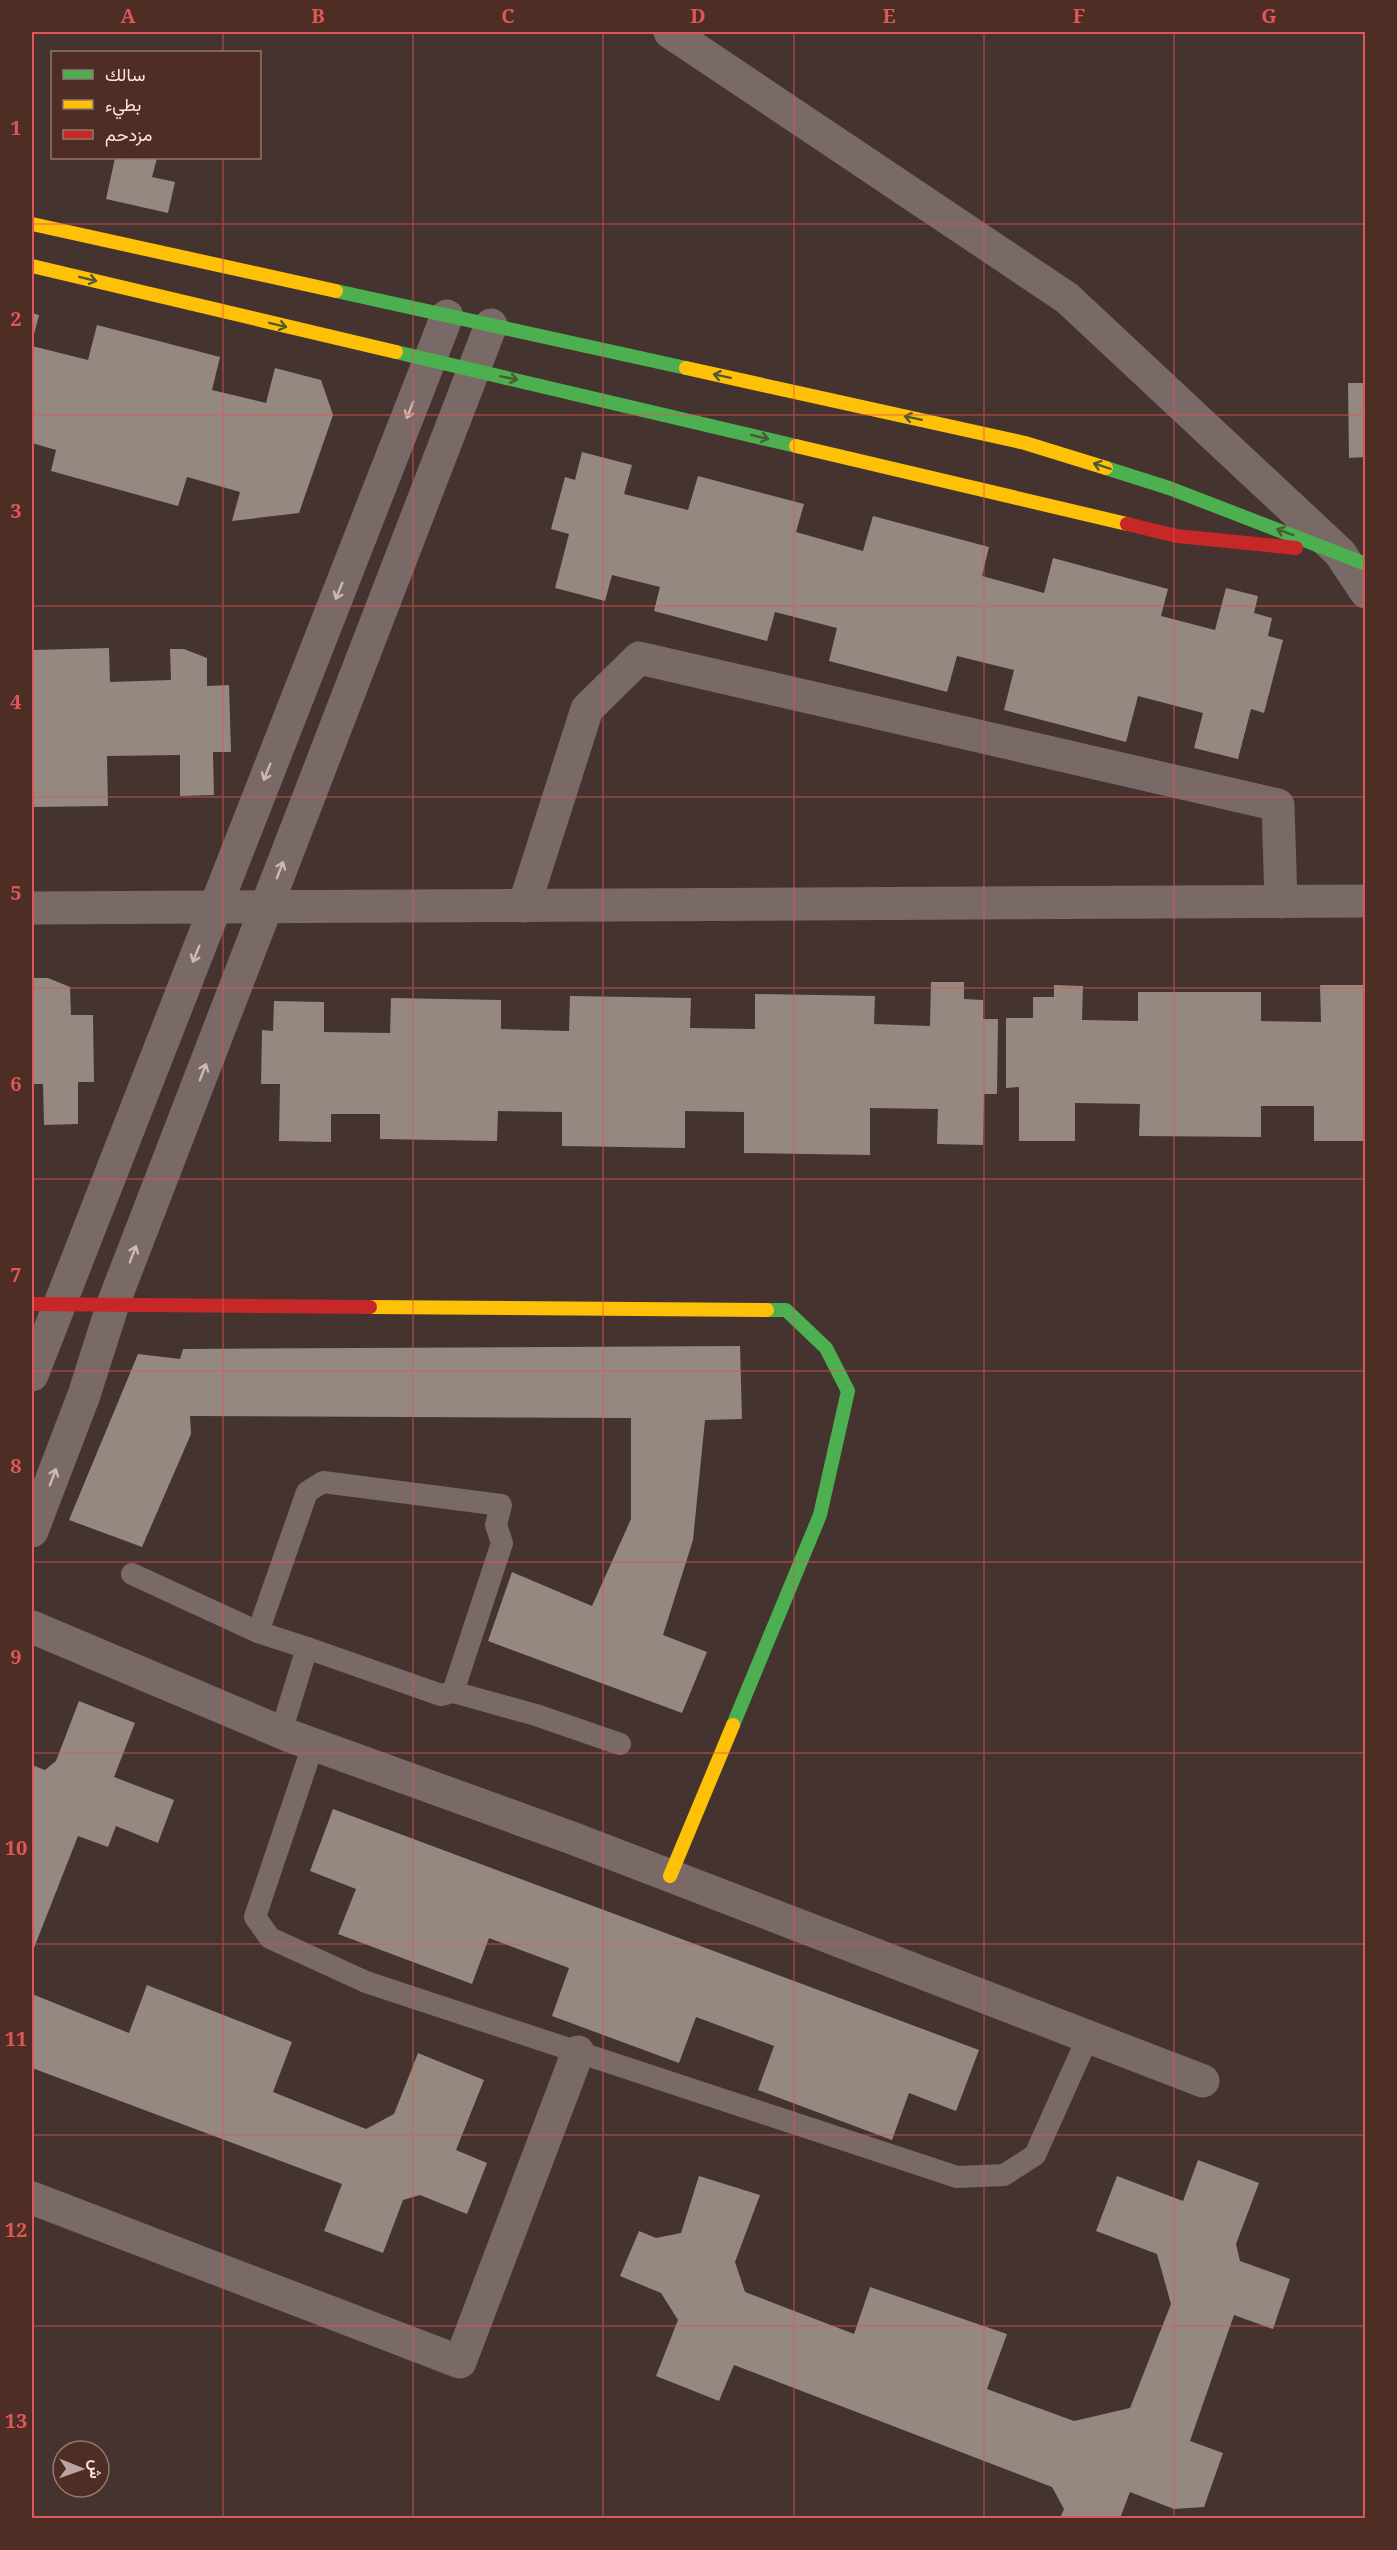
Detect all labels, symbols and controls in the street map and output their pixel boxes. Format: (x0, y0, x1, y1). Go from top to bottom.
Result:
text: A (120, 2, 136, 29)
text: B (311, 2, 325, 29)
text: C (501, 2, 515, 29)
text: D (690, 2, 706, 29)
text: E (882, 2, 896, 29)
text: F (1073, 2, 1085, 29)
text: G (1261, 2, 1277, 29)
legend (51, 51, 261, 159)
text: سالك (105, 62, 145, 86)
text: بطيء (105, 92, 141, 120)
text: 1 (10, 114, 22, 141)
text: مزدحم (105, 122, 152, 147)
one-way arrow (79, 274, 98, 286)
text: 2 (10, 305, 22, 332)
one-way arrow (268, 319, 287, 331)
one-way arrow (713, 370, 732, 382)
one-way arrow (499, 373, 518, 384)
one-way arrow (404, 400, 415, 418)
one-way arrow (904, 412, 923, 423)
one-way arrow (750, 432, 769, 444)
one-way arrow (1093, 459, 1112, 470)
text: 3 (10, 497, 22, 524)
one-way arrow (1276, 526, 1295, 537)
one-way arrow (333, 581, 344, 600)
text: 4 (10, 688, 22, 715)
one-way arrow (261, 763, 272, 781)
one-way arrow (275, 861, 286, 880)
text: 5 (10, 879, 22, 906)
one-way arrow (189, 944, 200, 962)
one-way arrow (198, 1063, 209, 1082)
text: 6 (10, 1070, 22, 1097)
one-way arrow (128, 1245, 139, 1264)
text: 7 (10, 1261, 22, 1288)
text: 8 (10, 1452, 22, 1479)
one-way arrow (48, 1468, 59, 1486)
text: 9 (10, 1643, 22, 1670)
text: 10 (5, 1834, 27, 1861)
text: 11 (5, 2025, 27, 2052)
text: 12 (5, 2216, 27, 2243)
text: 13 (5, 2407, 27, 2434)
north arrow (51, 2439, 111, 2499)
text: ش (85, 2459, 107, 2479)

